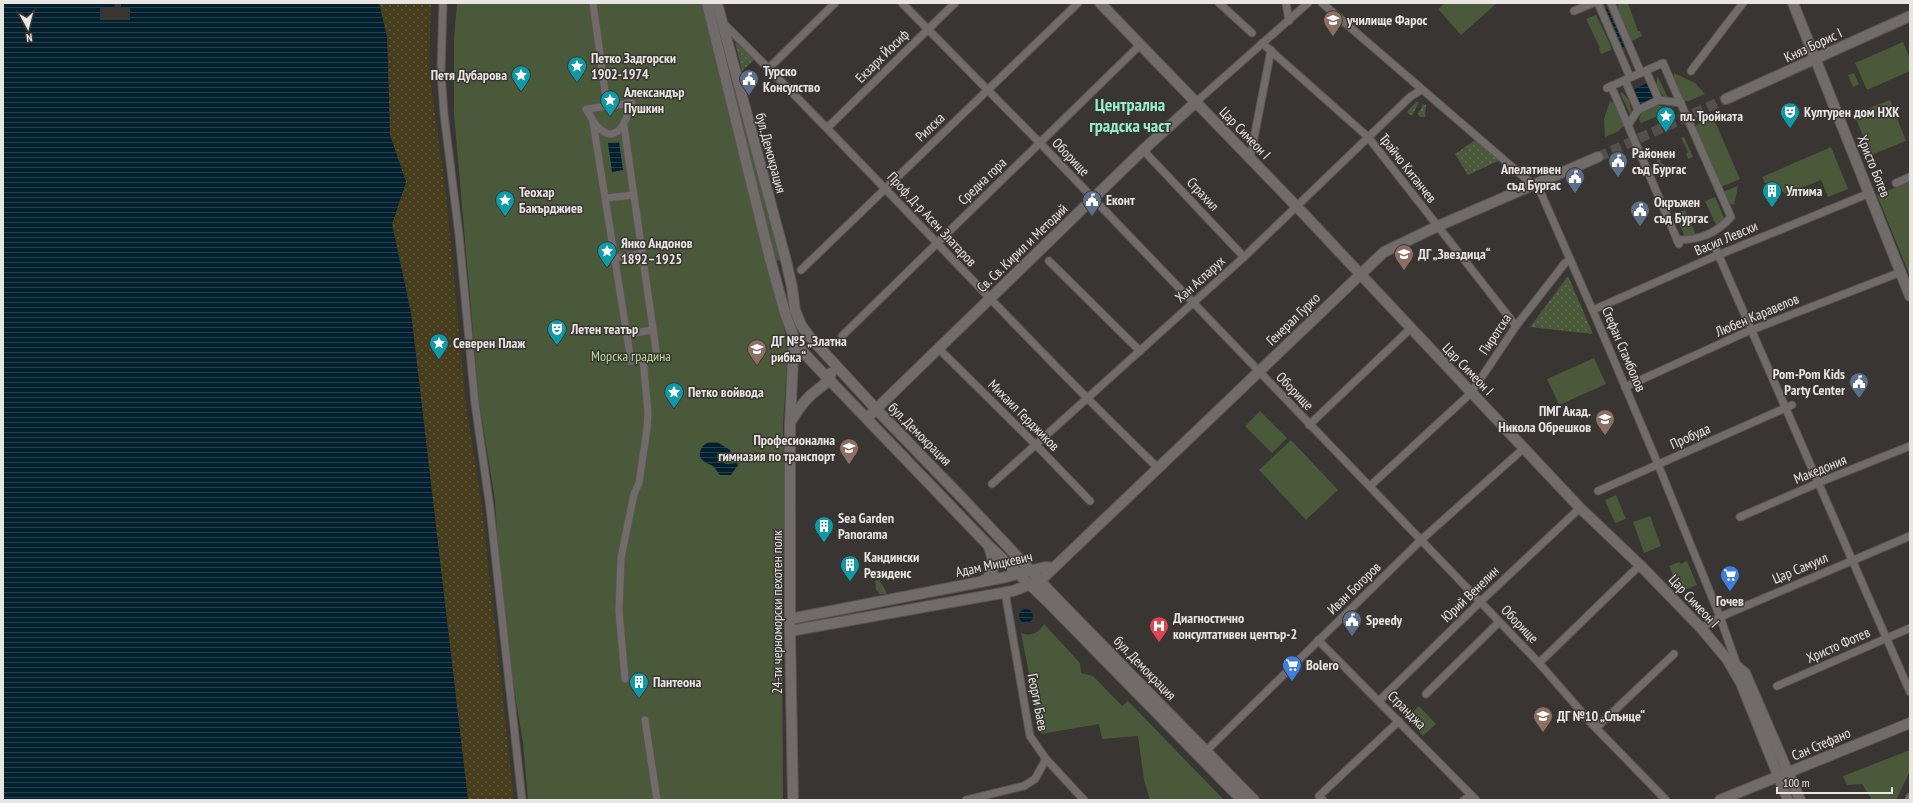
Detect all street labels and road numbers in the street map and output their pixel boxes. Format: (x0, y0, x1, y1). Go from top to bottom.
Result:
street label: Княз Борис I (1781, 24, 1845, 66)
street label: Екзарх Йосиф (851, 25, 913, 87)
street label: Цар Симеон I (1216, 103, 1274, 163)
street label: Рилска (912, 109, 948, 145)
street label: бул. Демокрация (752, 111, 790, 195)
street label: Трайчо Китанчев (1375, 130, 1441, 207)
street label: Христо Ботев (1853, 132, 1895, 200)
street label: Оборище (1048, 134, 1094, 180)
street label: Средна гора (954, 153, 1010, 209)
street label: Проф. Д-р Асен Златаров (883, 168, 981, 270)
street label: Страхил (1183, 173, 1223, 215)
street label: Св. Св. Кирил и Методий (973, 200, 1071, 296)
street label: Васил Левски (1692, 217, 1760, 259)
street label: Хан Аспарух (1171, 252, 1229, 306)
street label: Генерал Гурко (1262, 289, 1324, 349)
street label: Любен Каравелов (1712, 289, 1802, 341)
street label: Стефан Стамболов (1598, 304, 1650, 395)
street label: Пиротска (1475, 310, 1515, 358)
street label: Цар Симеон I (1439, 339, 1497, 399)
street label: Оборище (1272, 368, 1318, 414)
street label: Михаил Герджиков (985, 376, 1064, 455)
street label: бул. Демокрация (885, 399, 955, 469)
street label: Пробуда (1667, 419, 1713, 453)
street label: Македония (1791, 450, 1849, 488)
street label: 24-ти черноморски пехотен полк (768, 529, 786, 694)
street label: Адам Мицкевич (954, 547, 1034, 581)
street label: Цар Самуил (1769, 548, 1831, 588)
street label: Иван Богоров (1323, 558, 1385, 618)
street label: Юрий Венелин (1437, 562, 1503, 626)
street label: Цар Симеон I (1665, 571, 1723, 631)
street label: Оборище (1497, 601, 1543, 647)
street label: Христо Фотев (1803, 623, 1873, 667)
street label: бул. Демокрация (1110, 632, 1180, 704)
street label: Георги Баев (1024, 672, 1052, 733)
street label: Странджа (1384, 687, 1430, 733)
street label: Сан Стефано (1789, 724, 1853, 764)

